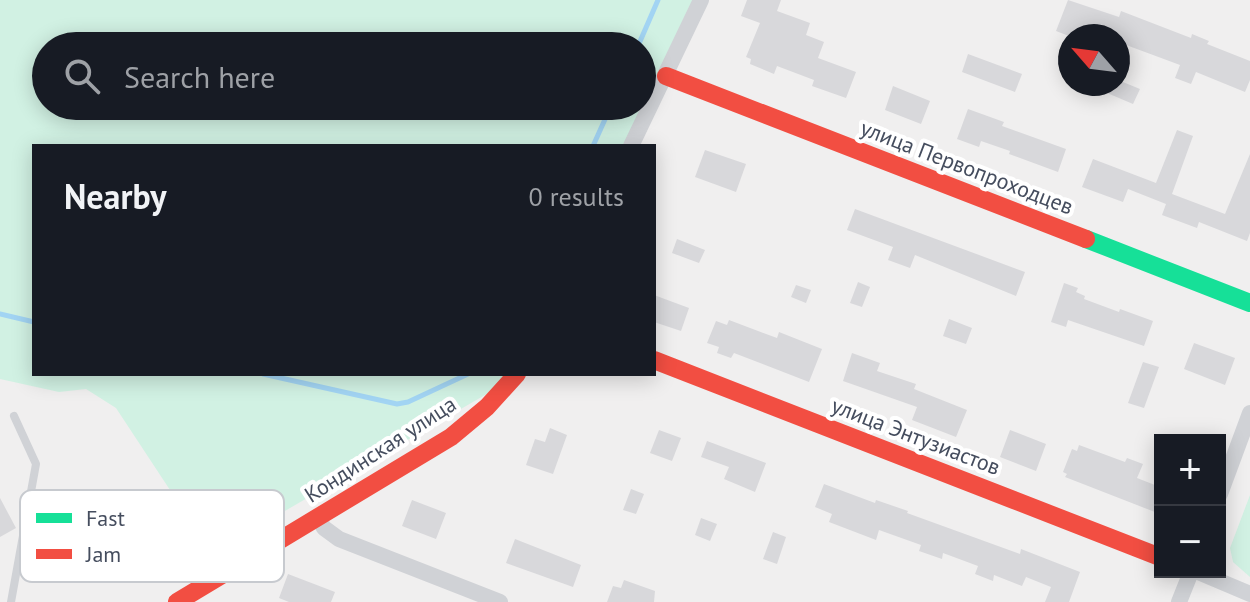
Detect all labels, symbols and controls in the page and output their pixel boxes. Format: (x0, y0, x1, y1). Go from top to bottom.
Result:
north arrow (1058, 24, 1130, 96)
search box (32, 32, 656, 120)
icon: search (60, 54, 104, 98)
text: Search here (124, 57, 275, 96)
street label: улица Первопроходцев (857, 113, 1077, 221)
text: Nearby (64, 174, 166, 218)
text: 0 results (529, 180, 624, 213)
street label: Кондинская улица (299, 390, 461, 508)
street label: улица Энтузиастов (828, 391, 1004, 481)
map controls (1154, 434, 1226, 578)
button: + (1154, 434, 1226, 506)
legend (20, 490, 284, 582)
text: Fast (86, 504, 126, 532)
button: − (1154, 506, 1226, 578)
text: Jam (85, 540, 121, 568)

